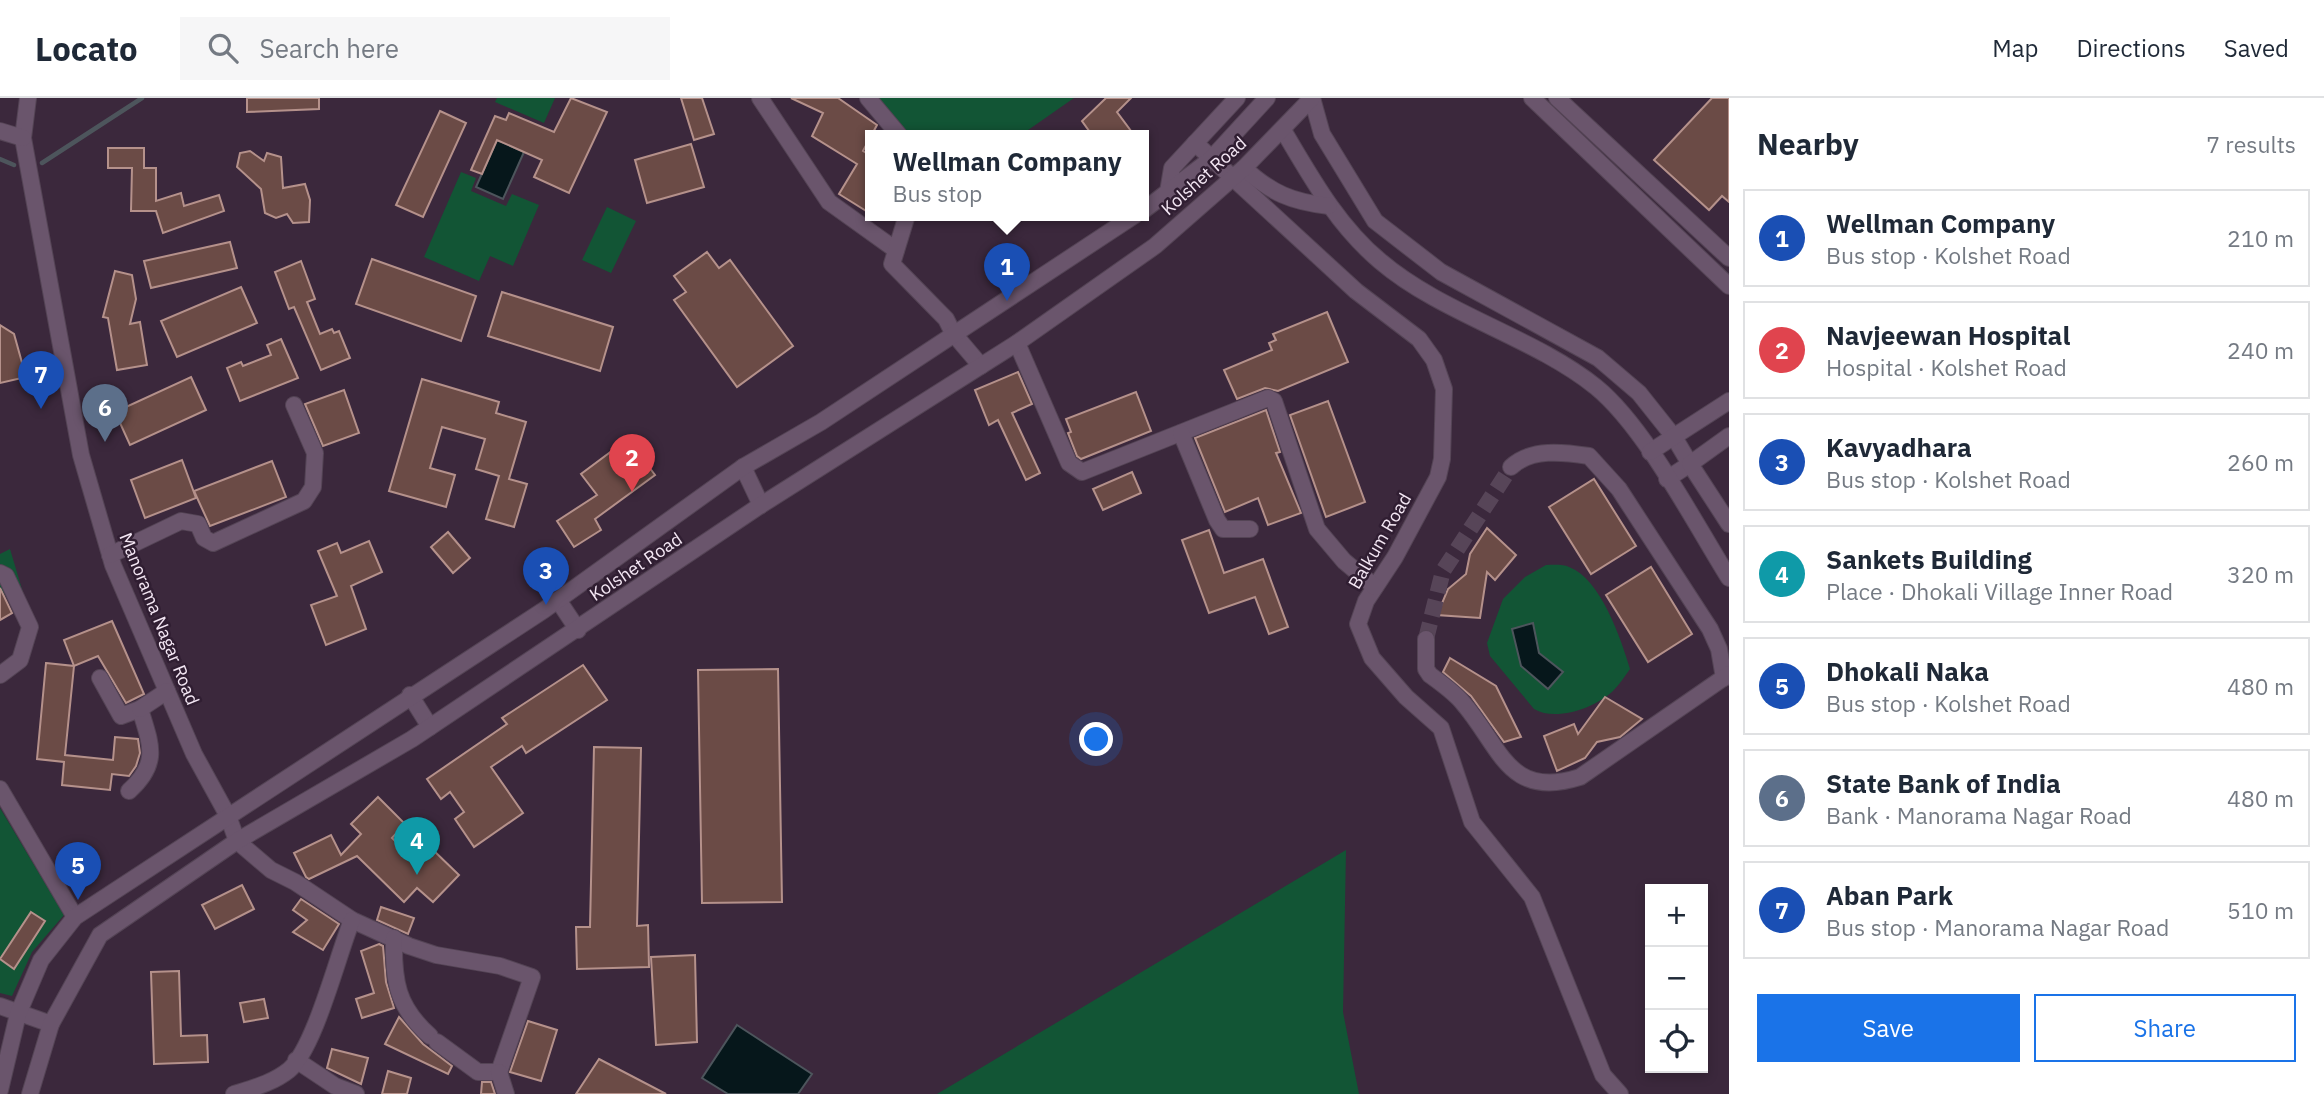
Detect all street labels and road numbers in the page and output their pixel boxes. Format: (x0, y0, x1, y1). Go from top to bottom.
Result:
street label: Kolshet Road (1156, 131, 1251, 220)
street label: Balkum Road (1343, 489, 1416, 593)
street label: Kolshet Road (585, 527, 686, 606)
street label: Manorama Nagar Road (114, 529, 205, 708)

